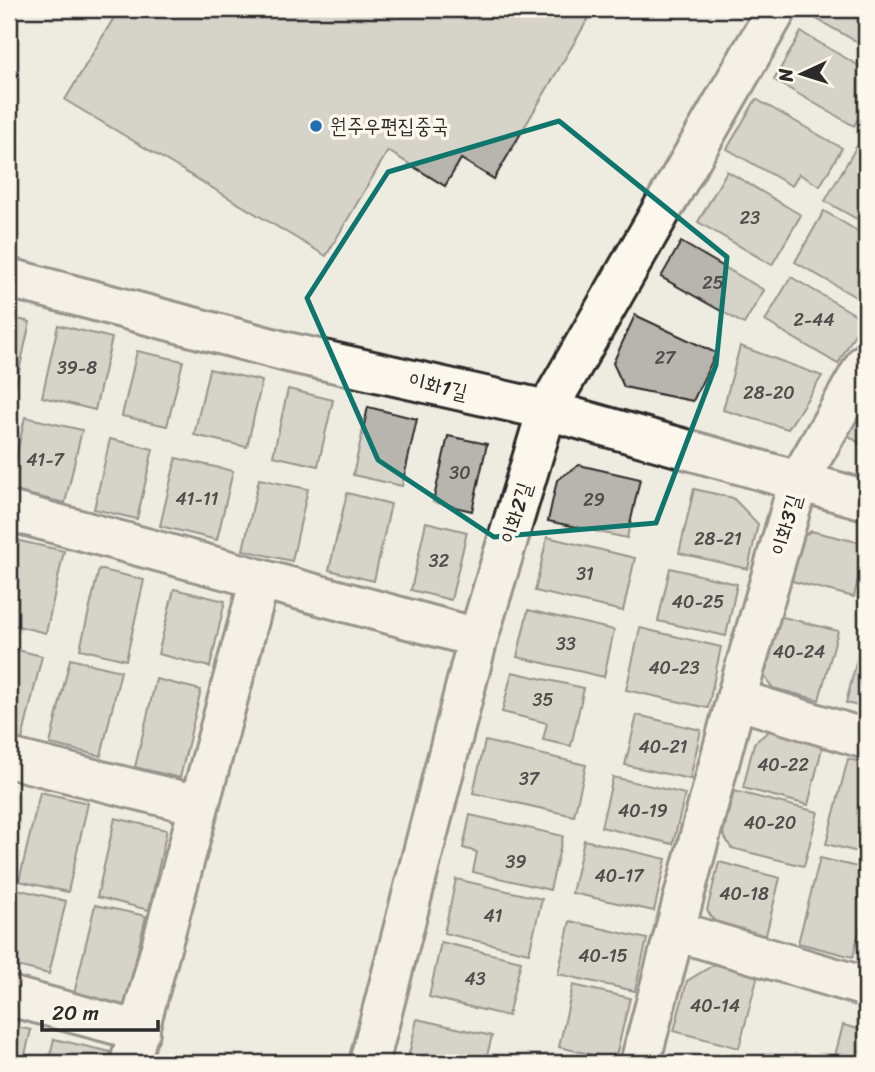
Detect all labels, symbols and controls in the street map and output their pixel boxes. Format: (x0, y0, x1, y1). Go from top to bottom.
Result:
north arrow (766, 38, 836, 108)
text: N (769, 67, 803, 84)
place label: 원주우편집중국 (330, 107, 448, 145)
marker: 원주우편집중국 (308, 118, 324, 134)
house number: 23 (740, 202, 760, 234)
house number: 25 (702, 267, 724, 299)
house number: 2-44 (793, 304, 835, 336)
house number: 27 (655, 342, 677, 374)
house number: 39-8 (57, 352, 97, 384)
street label: 이화1길 (405, 361, 471, 411)
house number: 28-20 (743, 377, 795, 409)
house number: 41-7 (26, 444, 66, 476)
house number: 30 (449, 457, 471, 489)
street label: 이화2길 (489, 477, 543, 549)
house number: 41-11 (176, 483, 219, 515)
house number: 29 (583, 484, 605, 516)
street label: 이화3길 (759, 490, 813, 560)
house number: 28-21 (694, 523, 742, 555)
house number: 32 (429, 545, 449, 577)
house number: 31 (576, 558, 594, 590)
house number: 40-25 (672, 586, 724, 618)
house number: 33 (556, 628, 576, 660)
house number: 40-24 (773, 636, 825, 668)
house number: 40-23 (648, 652, 700, 684)
house number: 35 (533, 684, 553, 716)
house number: 40-21 (638, 731, 688, 763)
house number: 40-22 (757, 749, 809, 781)
house number: 37 (519, 763, 541, 795)
house number: 40-19 (618, 795, 668, 827)
house number: 40-20 (744, 807, 796, 839)
house number: 39 (506, 846, 526, 878)
house number: 40-17 (595, 860, 645, 892)
house number: 40-18 (719, 878, 769, 910)
house number: 41 (484, 900, 503, 932)
house number: 40-15 (578, 940, 628, 972)
house number: 43 (464, 963, 486, 995)
scale bar (42, 988, 158, 1032)
house number: 40-14 (690, 990, 740, 1022)
text: 20 m (52, 994, 99, 1032)

